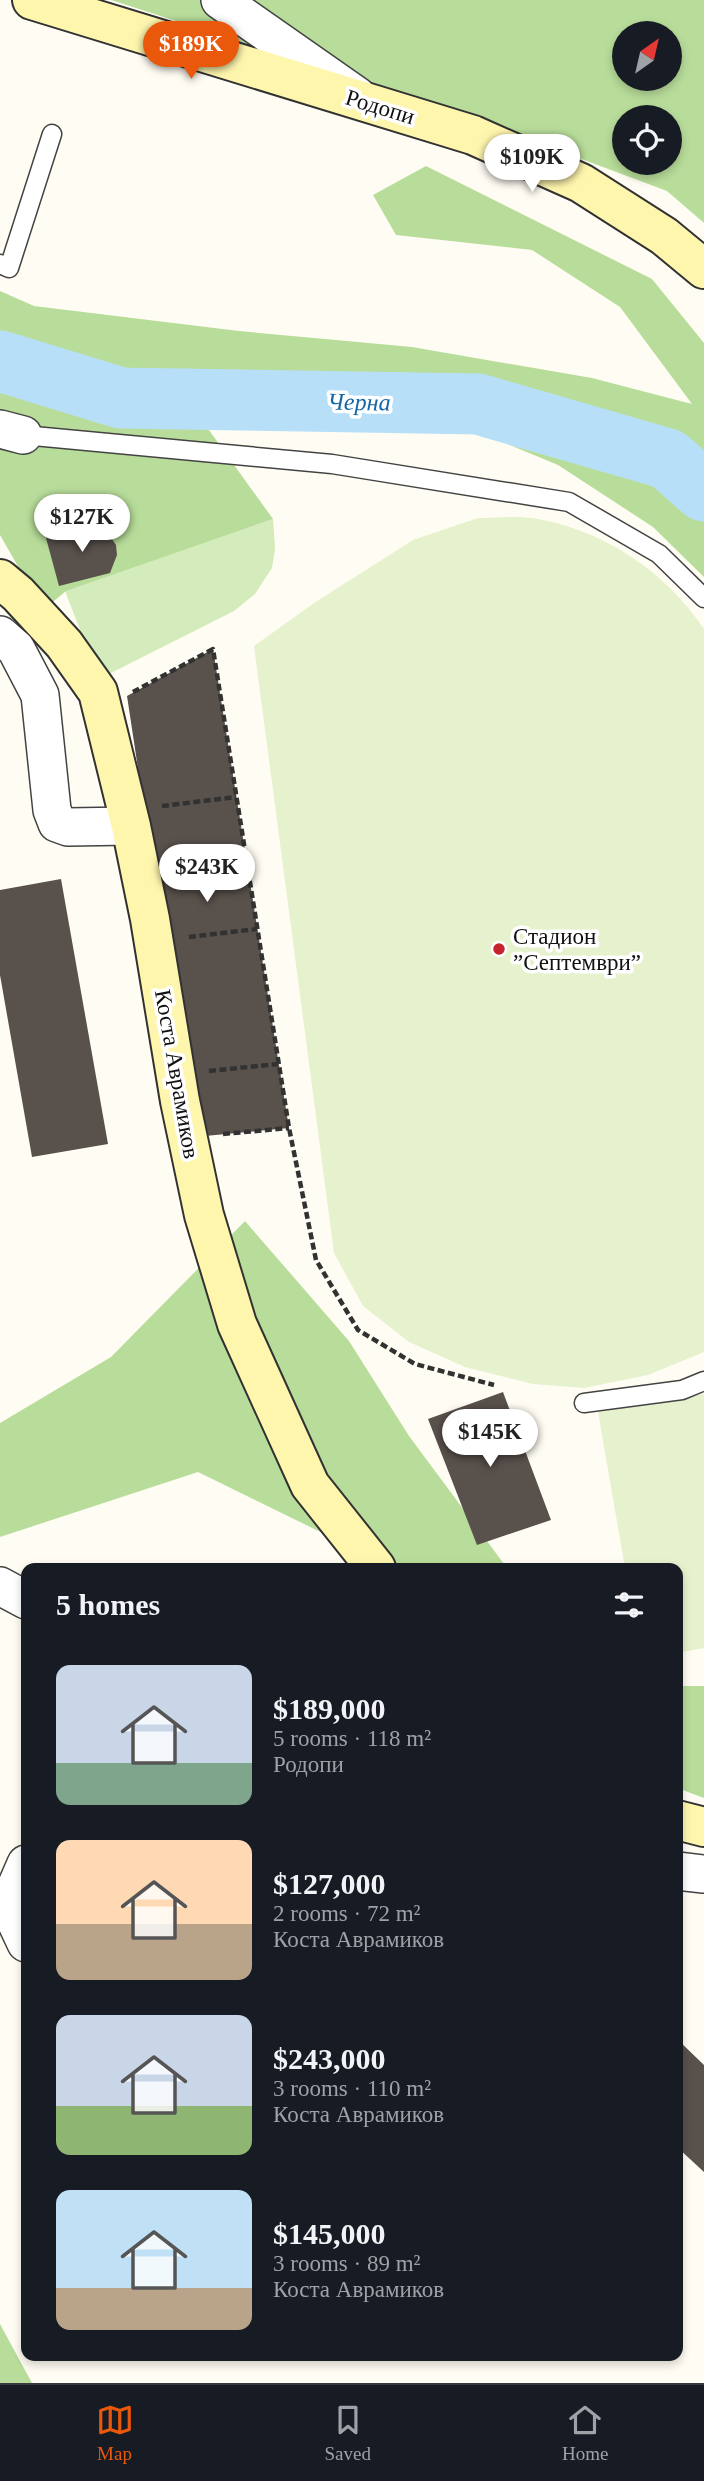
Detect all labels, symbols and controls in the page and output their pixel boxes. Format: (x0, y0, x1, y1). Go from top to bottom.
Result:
north arrow (612, 21, 682, 91)
map controls (612, 21, 682, 175)
pin: $189K (142, 22, 240, 81)
text: $189K (159, 31, 223, 56)
street label: Родопи (342, 85, 418, 129)
button: locate (612, 105, 682, 175)
pin: $109K (483, 134, 581, 194)
text: $109K (500, 144, 564, 169)
water label: Черна (327, 388, 391, 416)
pin: $127K (33, 494, 131, 554)
text: $127K (50, 504, 114, 529)
pin: $243K (158, 844, 256, 904)
text: $243K (175, 854, 239, 879)
place label: Стадион ”Септември” (513, 924, 641, 975)
marker: Стадион ”Септември” (491, 941, 507, 957)
street label: Коста Аврамиков (150, 988, 204, 1161)
pin: $145K (441, 1410, 539, 1469)
text: $145K (458, 1419, 522, 1444)
icon: filters (610, 1586, 648, 1624)
text: 5 homes (56, 1588, 160, 1621)
text: $189,000 (273, 1692, 386, 1725)
icon: home (112, 1693, 196, 1777)
text: 5 rooms · 118 m² (273, 1726, 431, 1751)
text: Родопи (273, 1752, 344, 1777)
text: $127,000 (273, 1867, 386, 1900)
icon: home (112, 1868, 196, 1952)
text: 2 rooms · 72 m² (273, 1901, 420, 1926)
text: Коста Аврамиков (273, 1927, 444, 1952)
text: $243,000 (273, 2042, 386, 2075)
icon: home (112, 2043, 196, 2127)
text: 3 rooms · 110 m² (273, 2076, 431, 2101)
text: Коста Аврамиков (273, 2102, 444, 2127)
text: $145,000 (273, 2217, 386, 2250)
icon: home (112, 2218, 196, 2302)
text: 3 rooms · 89 m² (273, 2251, 420, 2276)
text: Коста Аврамиков (273, 2277, 444, 2302)
tab: Map (96, 2401, 134, 2465)
tab: Saved (325, 2401, 371, 2465)
tab: Home (562, 2401, 608, 2465)

